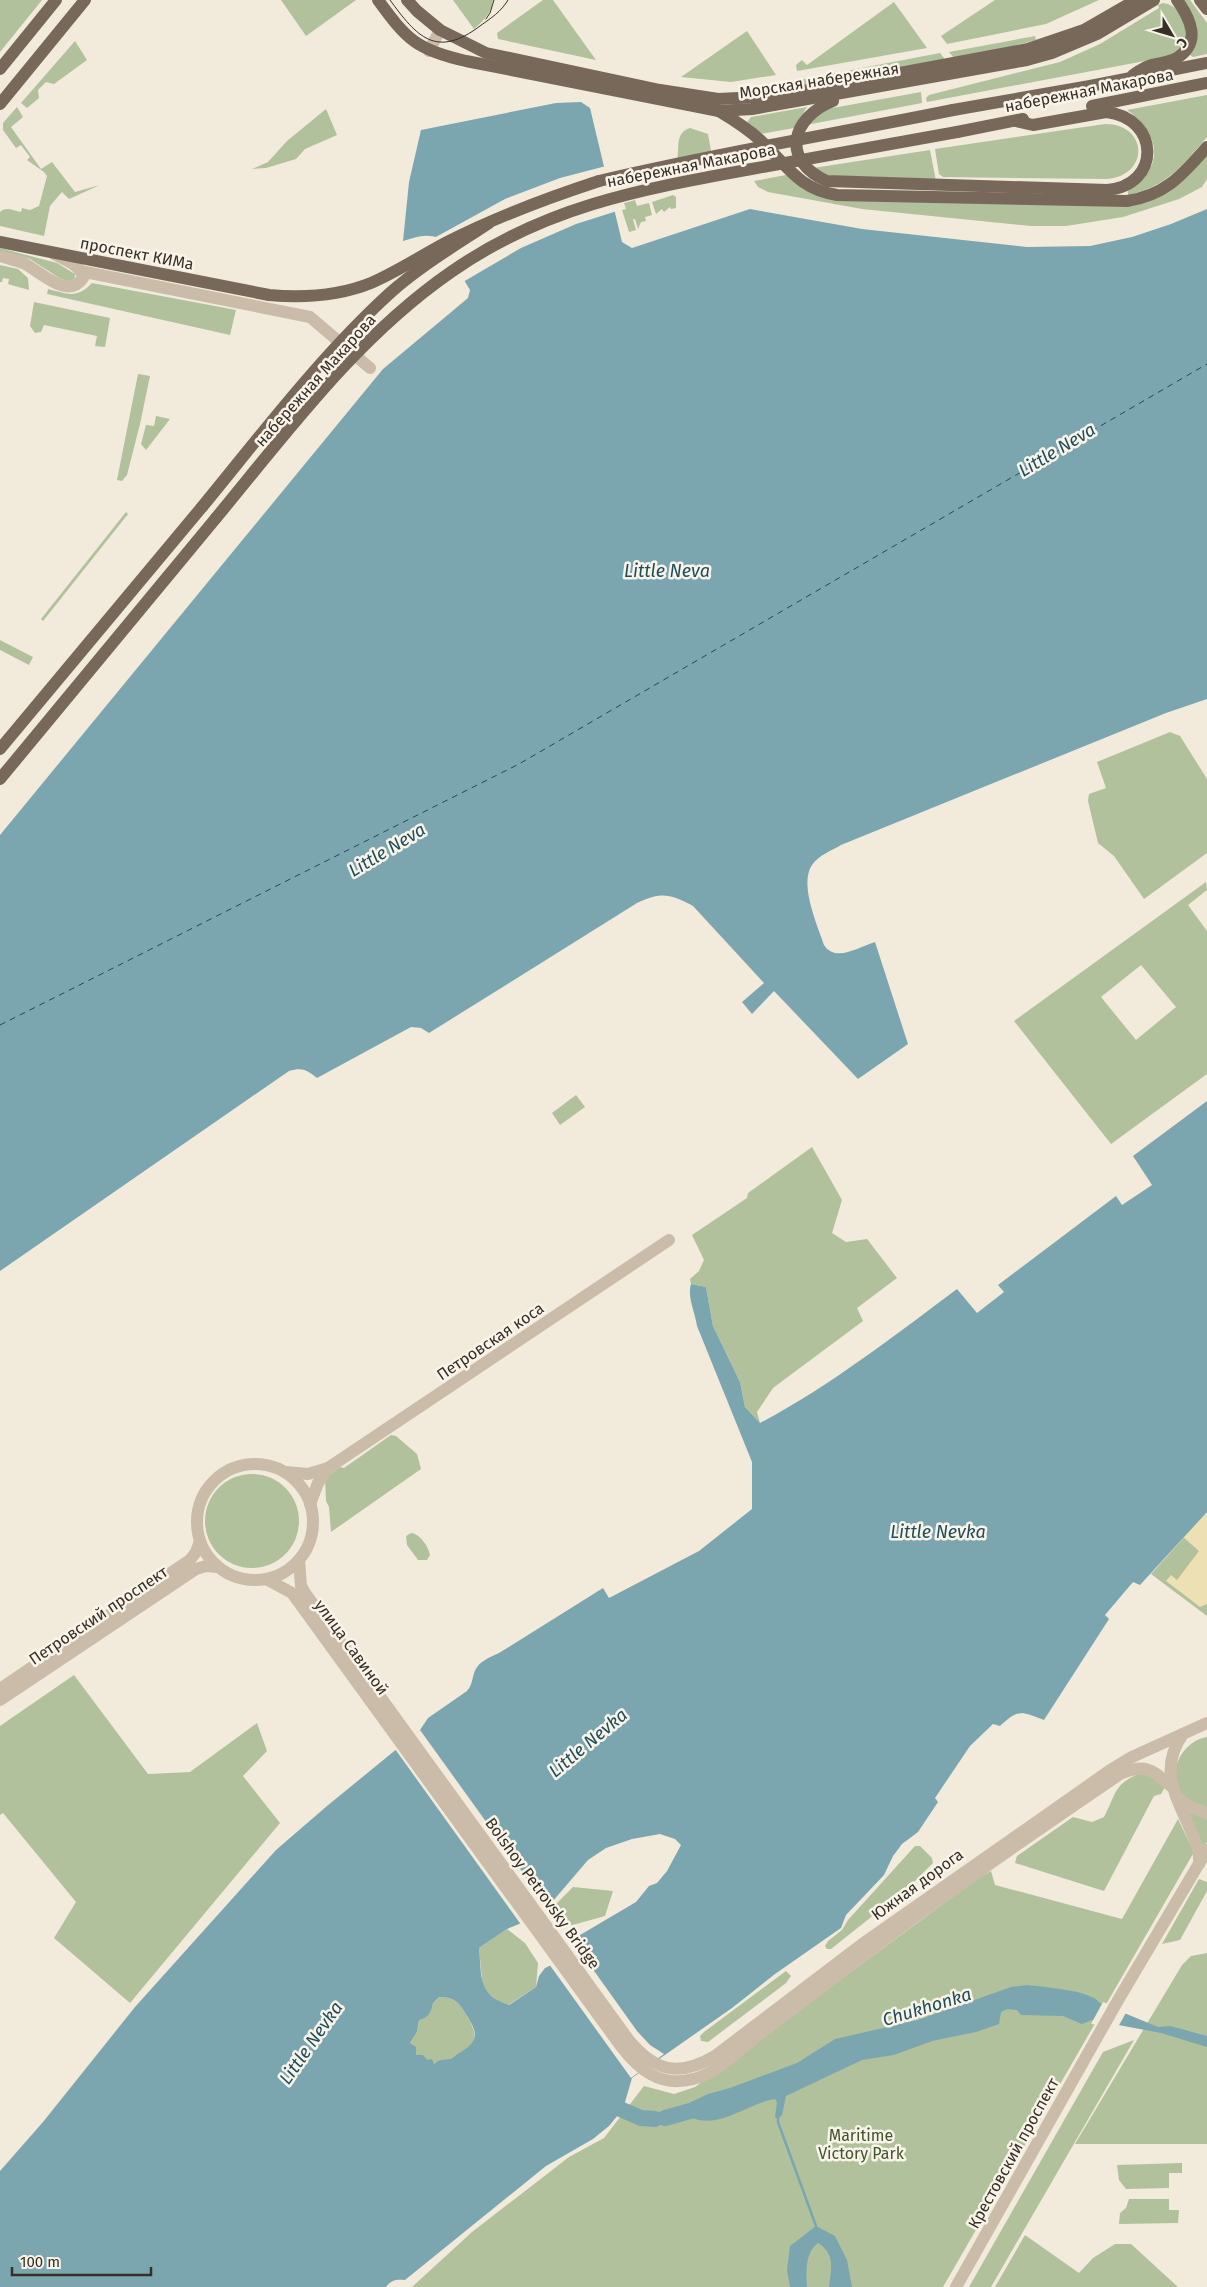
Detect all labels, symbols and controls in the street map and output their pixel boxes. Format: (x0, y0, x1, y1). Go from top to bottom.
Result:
north arrow (1147, 10, 1197, 60)
text: С (1173, 34, 1191, 51)
street label: Морская набережная (738, 58, 900, 103)
street label: набережная Макарова (1003, 65, 1175, 116)
street label: набережная Макарова (605, 140, 777, 191)
street label: проспект КИМа (78, 233, 195, 274)
street label: набережная Макарова (251, 310, 380, 450)
water label: Little Neva (1015, 418, 1099, 482)
water label: Little Neva (624, 560, 710, 582)
water label: Little Neva (345, 818, 429, 882)
street label: Петровская коса (433, 1299, 548, 1384)
water label: Little Nevka (890, 1521, 986, 1543)
street label: Петровский проспект (25, 1561, 172, 1669)
street label: улица Савиной (311, 1596, 393, 1699)
water label: Little Nevka (544, 1704, 632, 1782)
street label: Bolshoy Petrovsky Bridge (481, 1814, 604, 1973)
street label: Южная дорога (868, 1845, 967, 1924)
water label: Chukhonka (880, 1983, 974, 2031)
water label: Little Nevka (275, 1997, 347, 2089)
street label: Крестовский проспект (964, 2074, 1063, 2232)
park label: Maritime Victory Park (818, 2126, 905, 2163)
scale bar (12, 2244, 151, 2276)
text: 100 m (20, 2253, 60, 2271)

